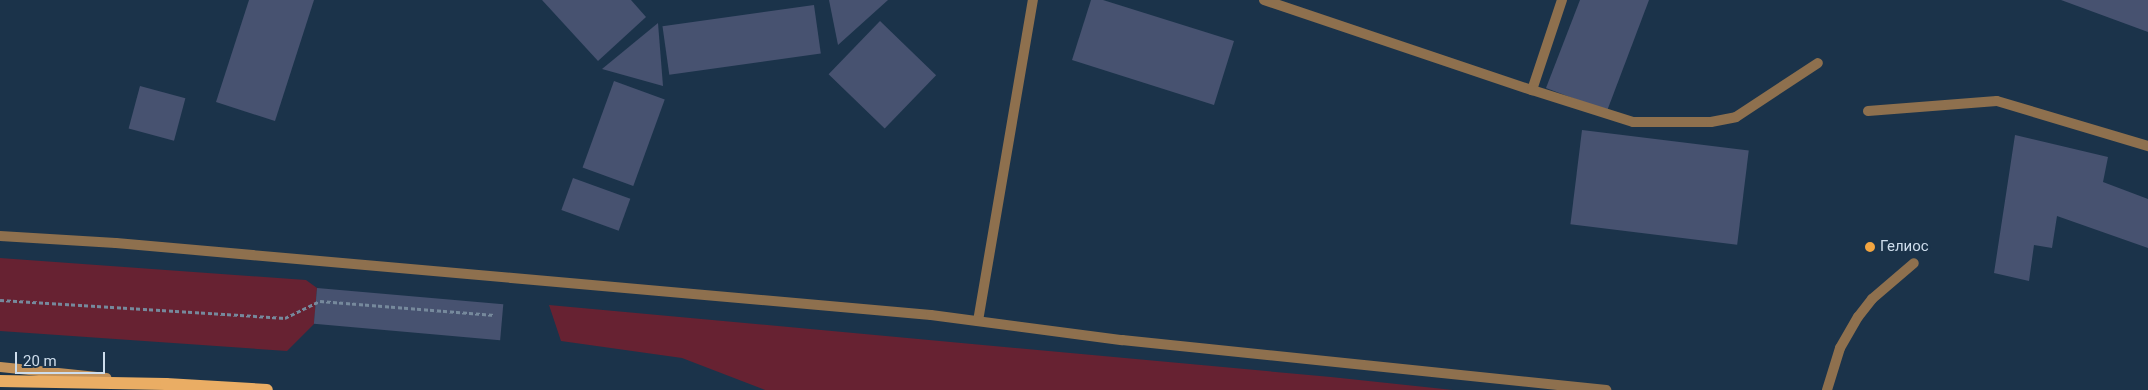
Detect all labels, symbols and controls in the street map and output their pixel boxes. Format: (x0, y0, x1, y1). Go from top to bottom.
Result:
place label: Гелиос (1880, 238, 1929, 256)
marker: Гелиос (1864, 241, 1876, 253)
scale bar (18, 342, 108, 374)
text: 20 m (23, 352, 57, 370)

